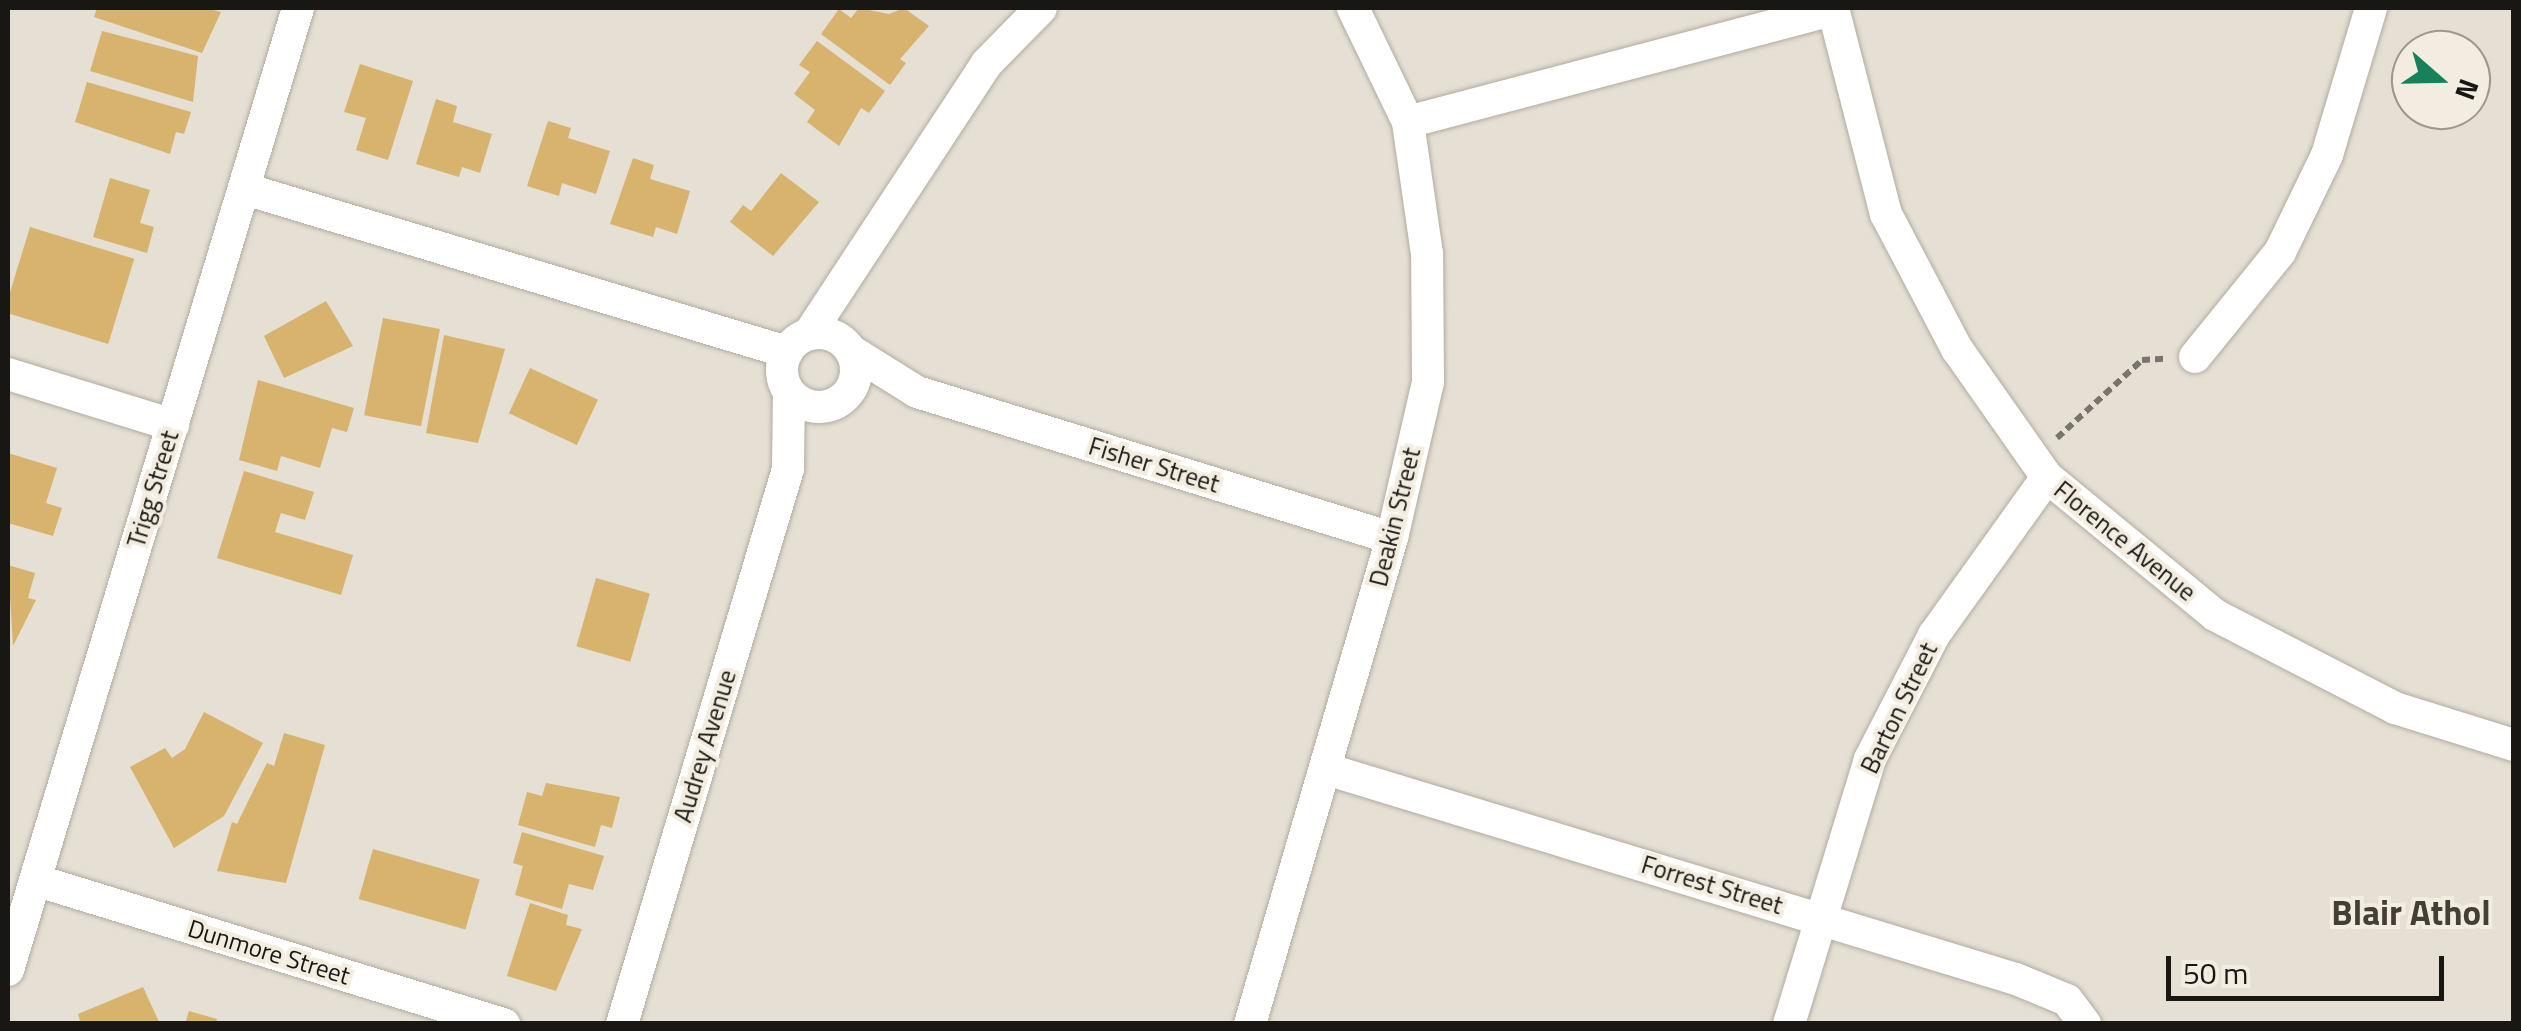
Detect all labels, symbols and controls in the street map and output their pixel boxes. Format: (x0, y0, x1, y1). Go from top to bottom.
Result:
north arrow (2391, 30, 2491, 130)
text: N (2444, 73, 2491, 106)
street label: Trigg Street (121, 427, 185, 551)
street label: Fisher Street (1085, 431, 1223, 499)
street label: Deakin Street (1363, 444, 1427, 590)
street label: Florence Avenue (2048, 475, 2202, 607)
street label: Barton Street (1854, 638, 1944, 778)
street label: Audrey Avenue (668, 666, 742, 826)
street label: Forrest Street (1638, 849, 1786, 921)
district label: Blair Athol (2331, 891, 2491, 933)
street label: Dunmore Street (184, 913, 354, 991)
scale bar (2171, 936, 2448, 998)
text: 50 m (2183, 950, 2248, 996)

